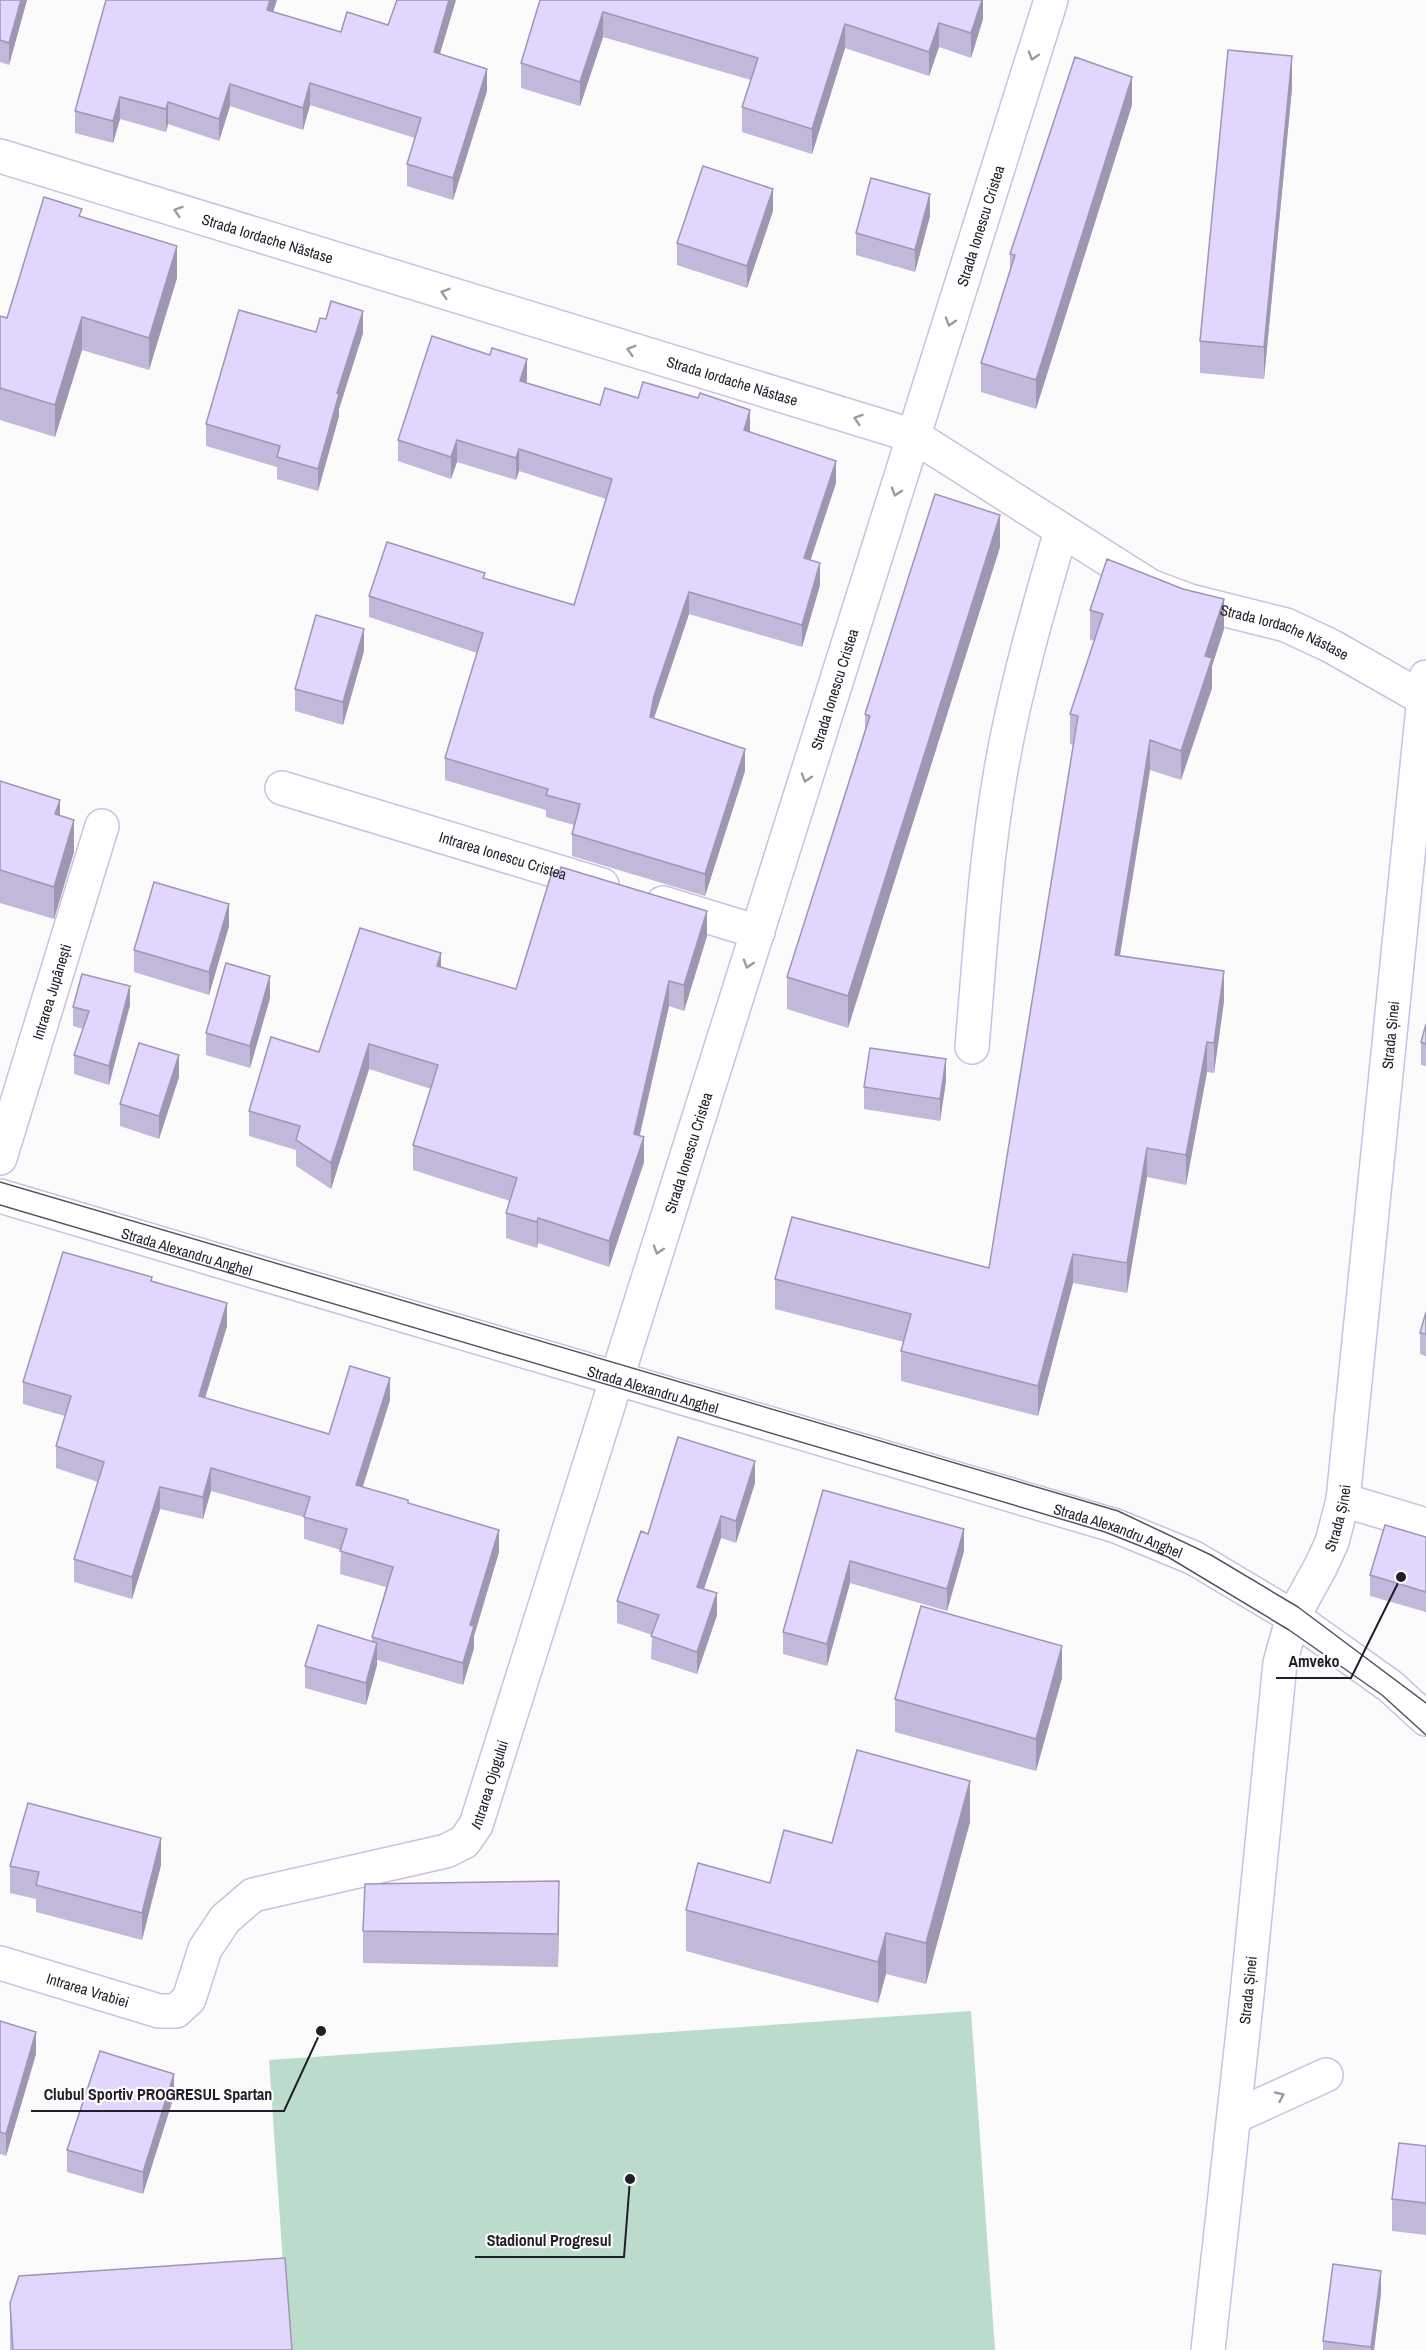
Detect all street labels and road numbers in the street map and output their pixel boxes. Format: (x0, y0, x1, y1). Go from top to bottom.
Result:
street label: Strada Ionescu Cristea (951, 162, 1009, 289)
street label: Strada Iordache Năstase (200, 208, 336, 268)
street label: Strada Iordache Năstase (664, 350, 801, 410)
street label: Strada Iordache Năstase (1218, 598, 1353, 665)
street label: Strada Ionescu Cristea (805, 626, 863, 752)
street label: Intrarea Ionescu Cristea (437, 826, 569, 884)
street label: Intrarea Jupânești (26, 941, 76, 1042)
street label: Strada Șinei (1376, 1000, 1404, 1070)
street label: Strada Ionescu Cristea (659, 1089, 717, 1216)
street label: Strada Alexandru Anghel (119, 1222, 255, 1281)
street label: Strada Alexandru Anghel (585, 1360, 721, 1418)
street label: Strada Șinei (1319, 1483, 1355, 1555)
street label: Strada Alexandru Anghel (1051, 1498, 1186, 1563)
street label: Intrarea Ojogului (466, 1737, 513, 1833)
street label: Strada Șinei (1233, 1955, 1261, 2025)
street label: Intrarea Vrabiei (44, 1967, 132, 2012)

